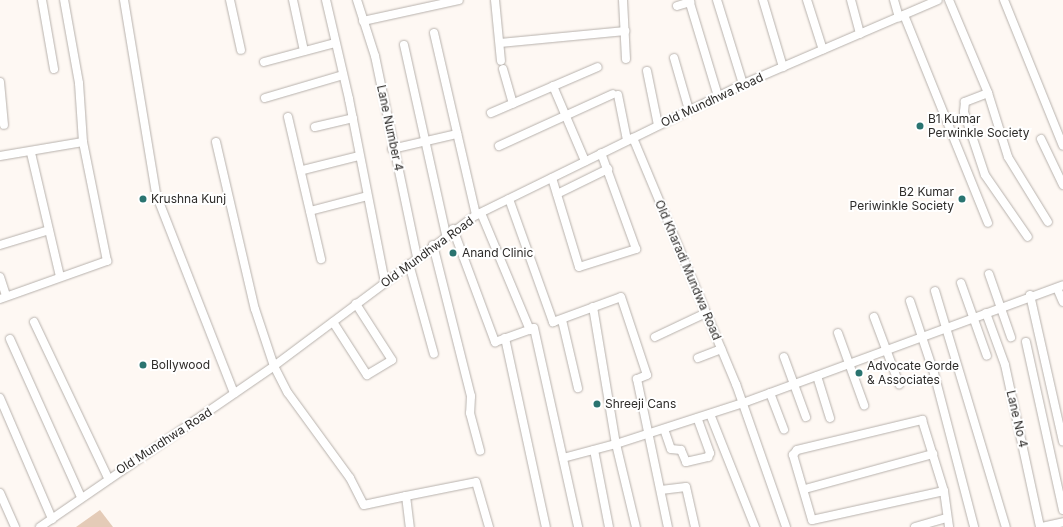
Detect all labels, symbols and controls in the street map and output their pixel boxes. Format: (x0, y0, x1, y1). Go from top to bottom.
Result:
street label: Old Mundhwa Road (659, 70, 765, 130)
street label: Lane Number 4 (374, 84, 406, 172)
place label: B1 Kumar Perwinkle Society (928, 112, 1029, 140)
marker: B1 Kumar Perwinkle Society (915, 121, 925, 131)
place label: B2 Kumar Periwinkle Society (850, 185, 954, 213)
place label: Krushna Kunj (151, 192, 226, 206)
marker: Krushna Kunj (138, 194, 148, 204)
marker: B2 Kumar Periwinkle Society (957, 194, 967, 204)
street label: Old Kharadi Mundwa Road (652, 198, 724, 342)
street label: Old Mundhwa Road (378, 214, 476, 290)
place label: Anand Clinic (462, 246, 533, 260)
marker: Anand Clinic (447, 247, 459, 259)
place label: Bollywood (151, 358, 210, 372)
place label: Advocate Gorde & Associates (867, 359, 959, 387)
marker: Bollywood (138, 360, 148, 370)
marker: Advocate Gorde & Associates (854, 368, 864, 378)
street label: Lane No 4 (1003, 389, 1031, 449)
place label: Shreeji Cans (605, 397, 676, 411)
marker: Shreeji Cans (592, 399, 602, 409)
street label: Old Mundhwa Road (113, 405, 215, 477)

